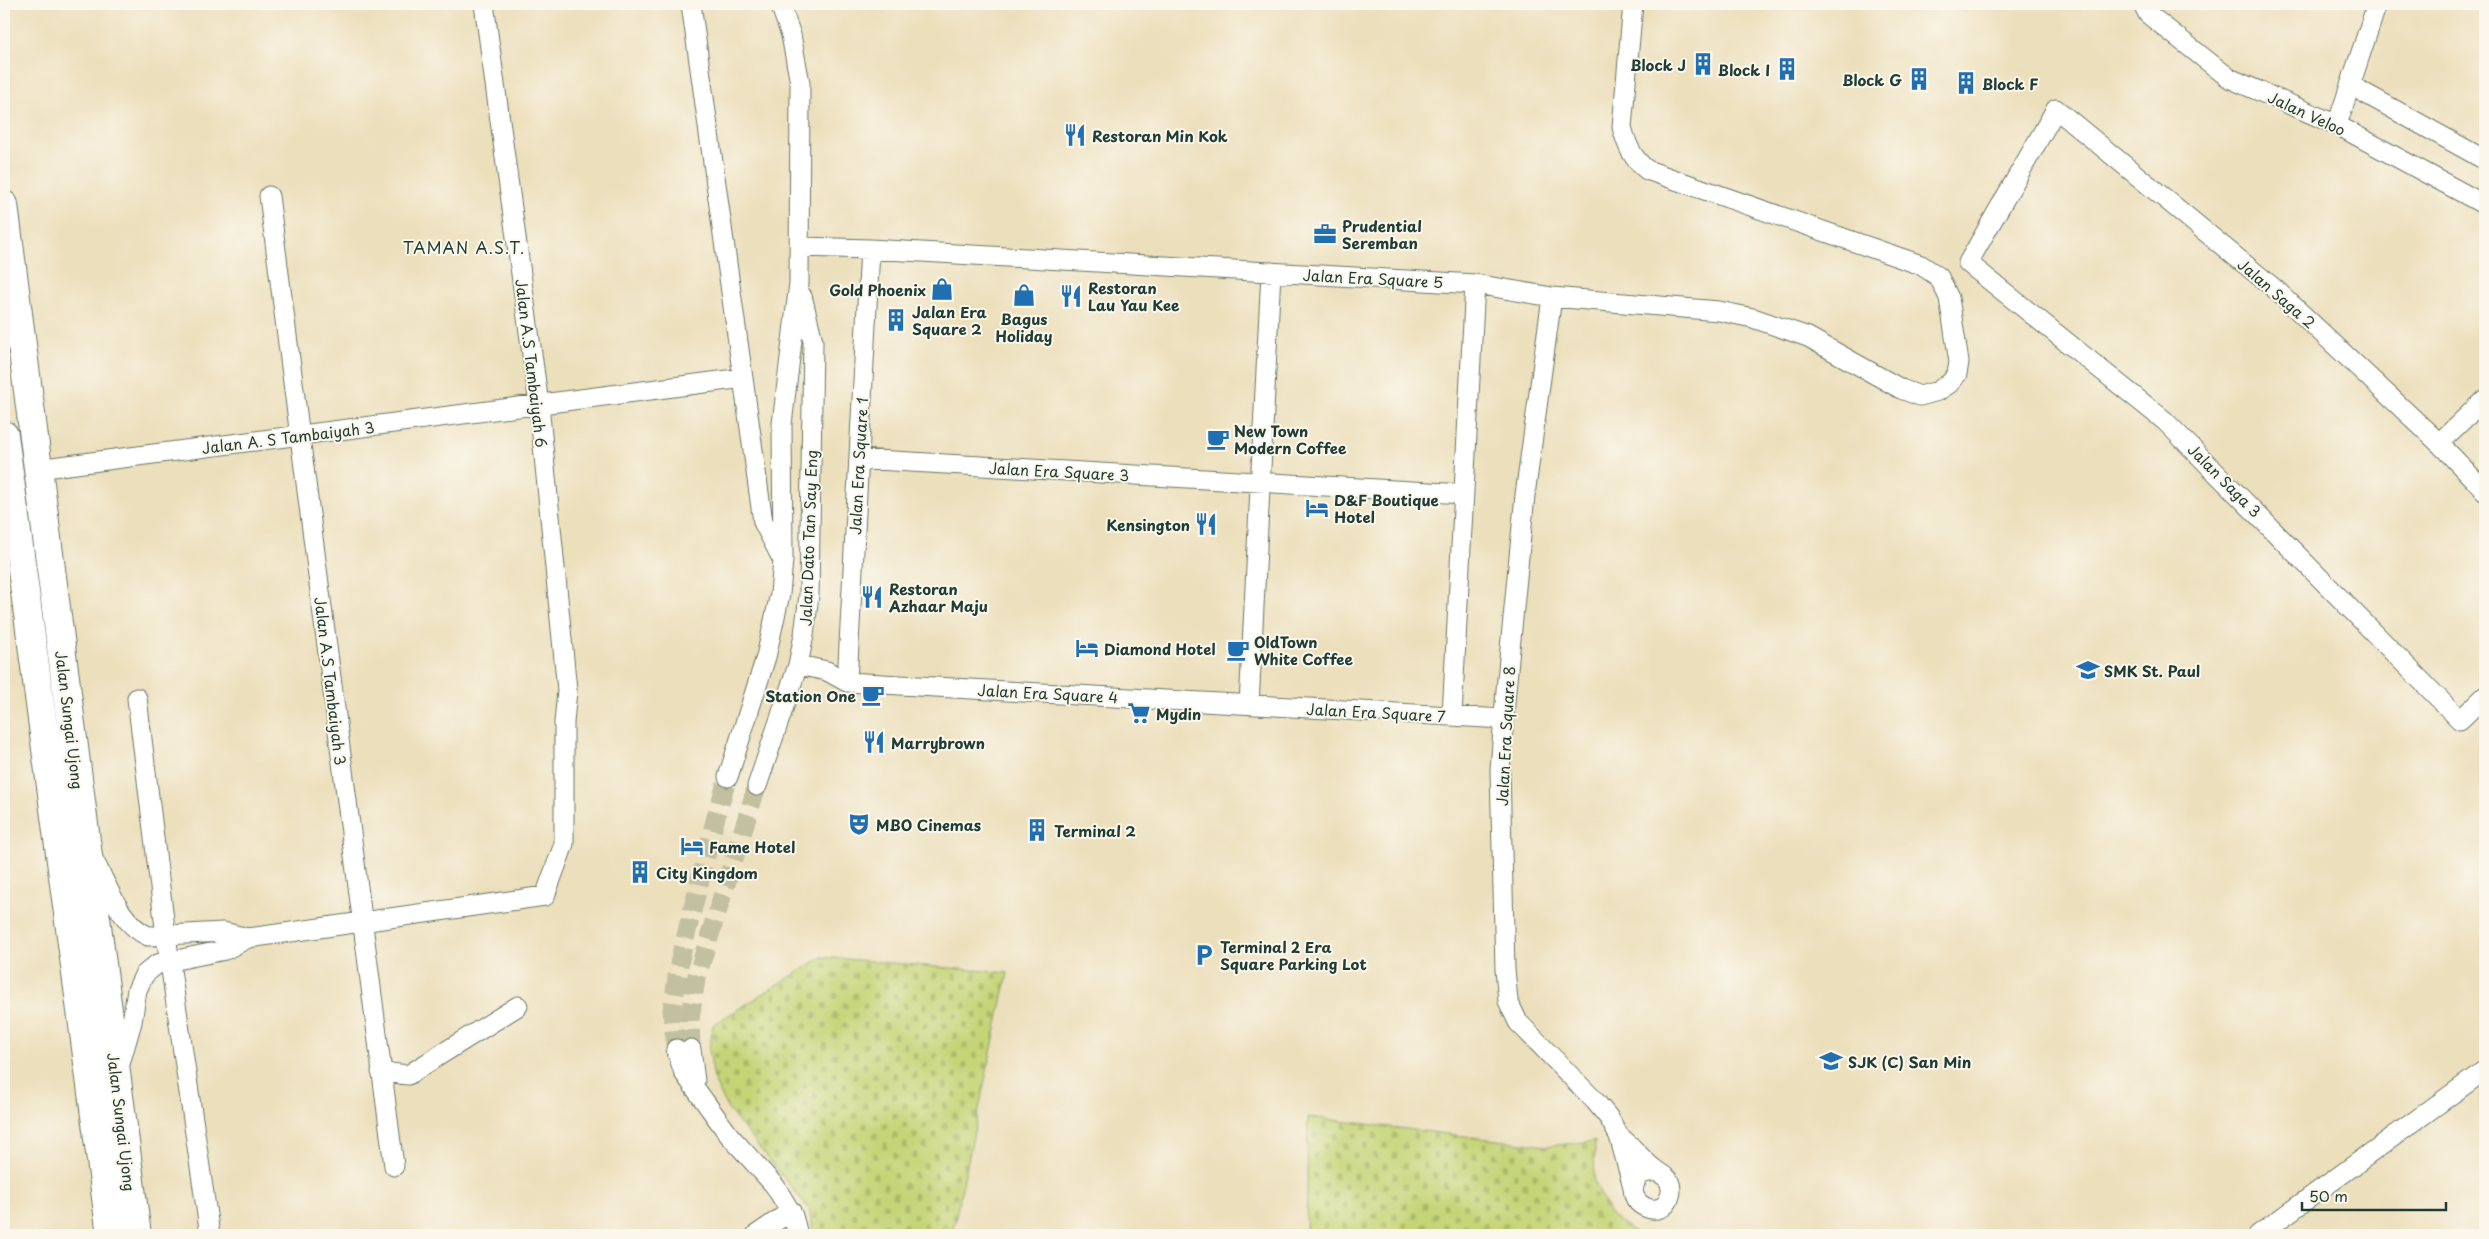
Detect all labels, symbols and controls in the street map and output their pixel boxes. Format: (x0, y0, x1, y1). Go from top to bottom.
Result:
building icon: Block J (1690, 51, 1716, 77)
place label: Block J (1630, 53, 1686, 76)
building icon: Block I (1774, 56, 1800, 82)
place label: Block I (1718, 58, 1770, 81)
building icon: Block G (1906, 66, 1932, 92)
place label: Block G (1842, 68, 1902, 91)
building icon: Block F (1953, 70, 1979, 96)
place label: Block F (1982, 72, 2038, 95)
street label: Jalan Veloo (2264, 85, 2350, 141)
restaurant icon: Restoran Min Kok (1062, 122, 1088, 148)
place label: Restoran Min Kok (1092, 124, 1228, 147)
place label: Prudential Seremban (1342, 214, 1422, 254)
office icon: Prudential Seremban (1312, 221, 1338, 247)
district label: TAMAN A.S.T. (403, 235, 525, 259)
street label: Jalan Saga 2 (2233, 253, 2321, 333)
street label: Jalan Era Square 5 (1302, 263, 1444, 293)
shop icon: Gold Phoenix (929, 276, 955, 302)
place label: Restoran Lau Yau Kee (1088, 276, 1180, 316)
street label: Jalan A.S Tambaiyah 6 (510, 277, 554, 449)
place label: Gold Phoenix (829, 278, 927, 301)
shop icon: Bagus Holiday (1011, 282, 1037, 308)
restaurant icon: Restoran Lau Yau Kee (1058, 283, 1084, 309)
place label: Jalan Era Square 2 (912, 300, 988, 340)
building icon: Jalan Era Square 2 (883, 307, 909, 333)
place label: Bagus Holiday (996, 307, 1053, 347)
street label: Jalan Era Square 1 (843, 397, 873, 535)
street label: Jalan A. S Tambaiyah 3 (200, 415, 376, 459)
place label: New Town Modern Coffee (1234, 419, 1347, 459)
cafe icon: New Town Modern Coffee (1205, 426, 1231, 452)
street label: Jalan Saga 3 (2183, 438, 2267, 522)
street label: Jalan Dato Tan Say Eng (793, 450, 823, 626)
street label: Jalan Era Square 3 (988, 456, 1130, 486)
place label: D&F Boutique Hotel (1334, 488, 1439, 528)
hotel icon: D&F Boutique Hotel (1304, 495, 1330, 521)
restaurant icon: Kensington (1193, 511, 1219, 537)
place label: Kensington (1106, 513, 1190, 536)
place label: Restoran Azhaar Maju (888, 577, 988, 617)
restaurant icon: Restoran Azhaar Maju (859, 584, 885, 610)
street label: Jalan A.S Tambaiyah 3 (309, 596, 353, 766)
place label: OldTown White Coffee (1254, 630, 1353, 670)
hotel icon: Diamond Hotel (1074, 635, 1100, 661)
place label: Diamond Hotel (1104, 637, 1216, 660)
cafe icon: OldTown White Coffee (1225, 637, 1251, 663)
street label: Jalan Sungai Ujong (50, 649, 90, 791)
school or university icon: SMK St. Paul (2075, 657, 2101, 683)
place label: SMK St. Paul (2104, 659, 2200, 682)
street label: Jalan Era Square 8 (1490, 665, 1520, 807)
street label: Jalan Era Square 4 (977, 678, 1119, 708)
cafe icon: Station One (860, 682, 886, 708)
place label: Station One (765, 684, 857, 707)
street label: Jalan Era Square 7 (1306, 697, 1447, 727)
supermarket icon: Mydin (1126, 700, 1152, 726)
place label: Mydin (1156, 702, 1201, 725)
restaurant icon: Marrybrown (861, 729, 887, 755)
place label: Marrybrown (891, 731, 985, 754)
theatre icon: MBO Cinemas (846, 811, 872, 837)
place label: MBO Cinemas (876, 813, 981, 836)
building icon: Terminal 2 (1024, 817, 1050, 843)
place label: Terminal 2 (1054, 819, 1136, 842)
hotel icon: Fame Hotel (679, 833, 705, 859)
place label: Fame Hotel (709, 835, 795, 858)
building icon: City Kingdom (627, 859, 653, 885)
place label: City Kingdom (656, 861, 758, 884)
place label: Terminal 2 Era Square Parking Lot (1220, 935, 1367, 975)
parking icon: Terminal 2 Era Square Parking Lot (1191, 942, 1217, 968)
school or university icon: SJK (C) San Min (1818, 1048, 1844, 1074)
place label: SJK (C) San Min (1848, 1050, 1971, 1073)
street label: Jalan Sungai Ujong (102, 1051, 142, 1193)
scale bar (2302, 1179, 2445, 1211)
text: 50 m (2309, 1184, 2348, 1207)

